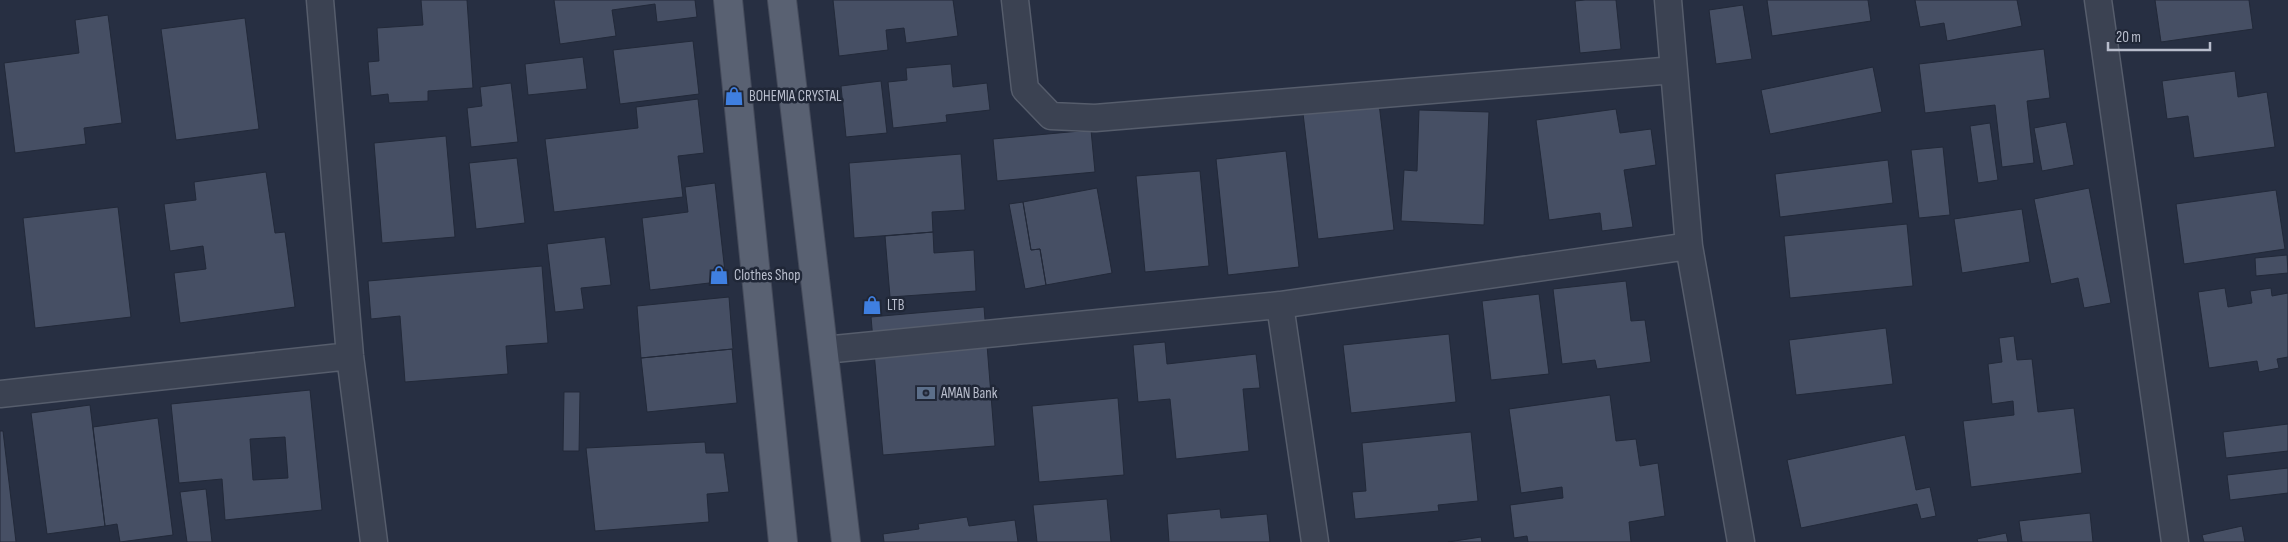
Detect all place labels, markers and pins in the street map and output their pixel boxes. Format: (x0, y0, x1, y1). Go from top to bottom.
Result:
shop icon: BOHEMIA CRYSTAL (723, 85, 745, 107)
place label: BOHEMIA CRYSTAL (749, 87, 842, 106)
shop icon: Clothes Shop (708, 264, 730, 286)
place label: Clothes Shop (734, 266, 800, 285)
shop icon: LTB (861, 294, 883, 316)
place label: LTB (887, 296, 905, 315)
bank icon: AMAN Bank (915, 382, 937, 404)
place label: AMAN Bank (940, 384, 998, 403)

